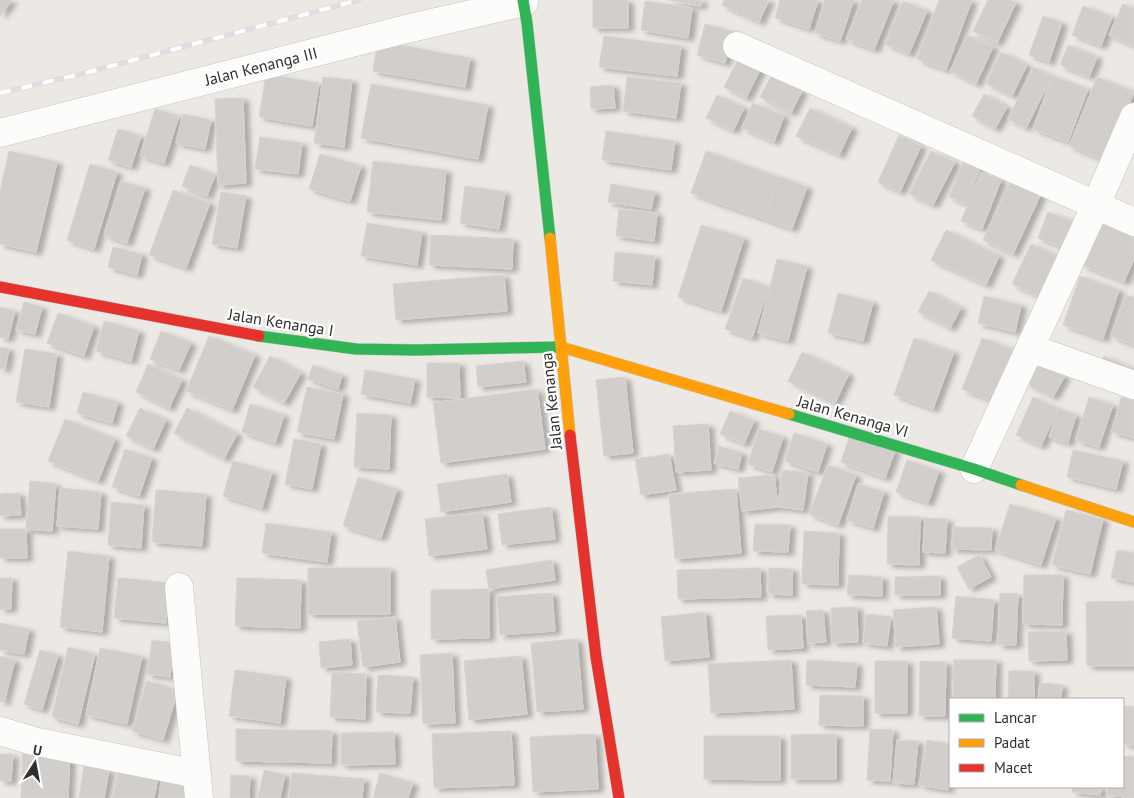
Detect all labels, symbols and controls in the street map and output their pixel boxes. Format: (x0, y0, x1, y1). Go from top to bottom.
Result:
street label: Jalan Kenanga III (202, 42, 319, 90)
street label: Jalan Kenanga I (226, 304, 335, 340)
street label: Jalan Kenanga (536, 352, 566, 451)
street label: Jalan Kenanga VI (794, 390, 911, 441)
legend (949, 698, 1124, 788)
text: Lancar (994, 708, 1036, 727)
text: Padat (994, 733, 1030, 752)
north arrow (10, 738, 60, 788)
text: U (31, 741, 44, 760)
text: Macet (994, 758, 1032, 777)

